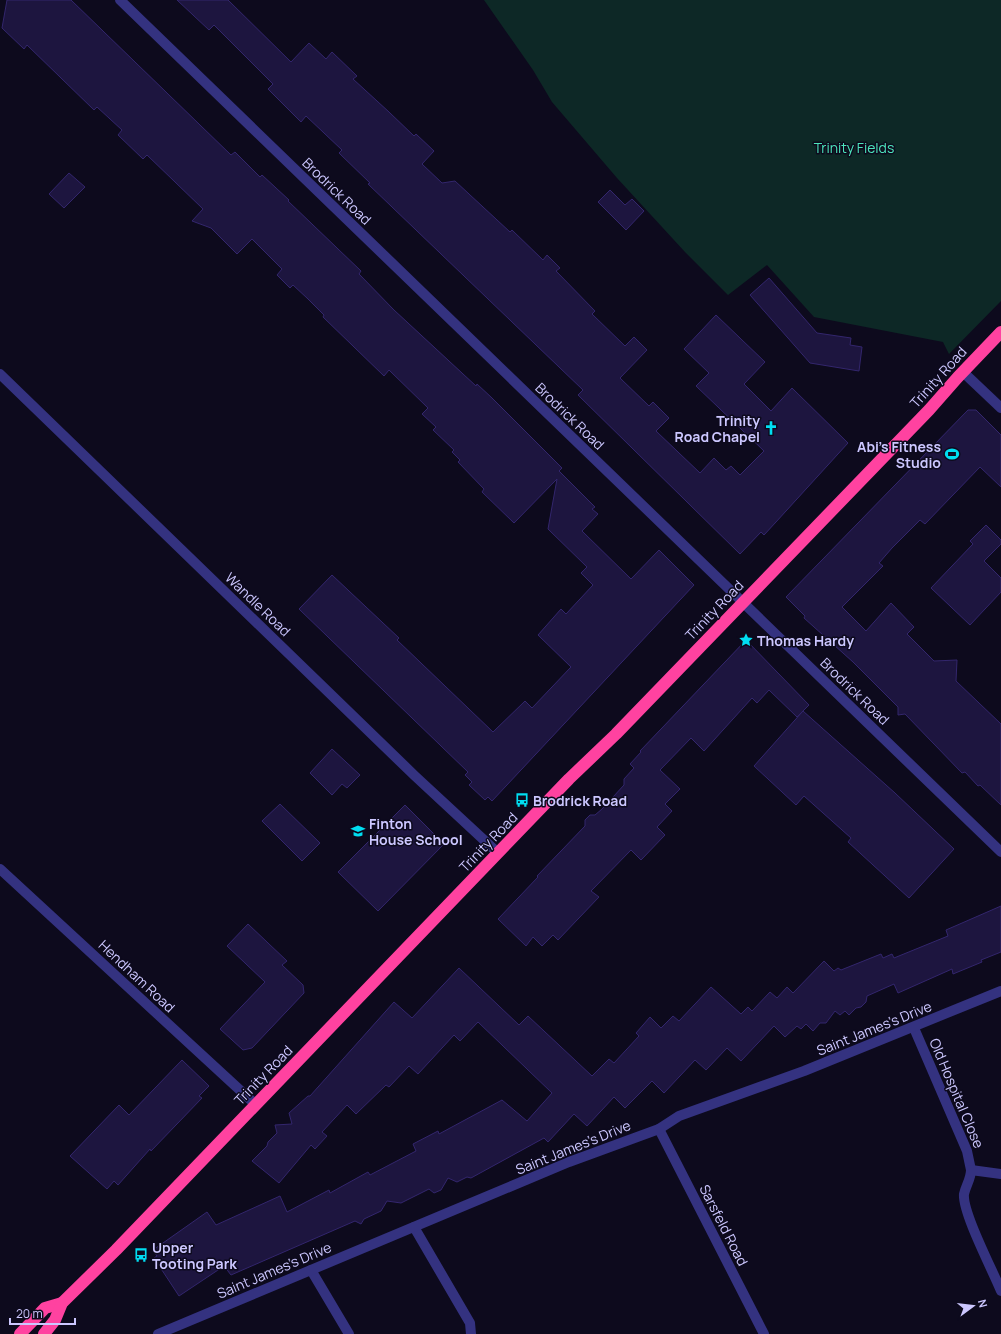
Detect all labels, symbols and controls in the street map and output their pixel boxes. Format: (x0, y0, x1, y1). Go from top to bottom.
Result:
park label: Trinity Fields (814, 138, 894, 157)
street label: Brodrick Road (298, 153, 376, 229)
street label: Trinity Road (905, 342, 971, 412)
street label: Brodrick Road (531, 378, 609, 454)
place label: Trinity Road Chapel (674, 411, 760, 446)
church icon: Trinity Road Chapel (763, 420, 779, 436)
place label: Abi's Fitness Studio (857, 437, 941, 472)
sports icon: Abi's Fitness Studio (944, 446, 960, 462)
street label: Wandle Road (221, 568, 295, 640)
street label: Trinity Road (681, 576, 747, 644)
place label: Thomas Hardy (757, 631, 854, 650)
place icon: Thomas Hardy (738, 632, 754, 648)
street label: Brodrick Road (816, 653, 894, 729)
place label: Brodrick Road (533, 791, 627, 810)
bus stop icon: Brodrick Road (514, 792, 530, 808)
street label: Trinity Road (455, 808, 521, 876)
place label: Finton House School (369, 814, 463, 849)
school or university icon: Finton House School (350, 823, 366, 839)
street label: Hendham Road (95, 936, 179, 1016)
street label: Saint James's Drive (814, 996, 934, 1060)
street label: Old Hospital Close (925, 1035, 989, 1151)
street label: Trinity Road (230, 1041, 296, 1109)
street label: Saint James's Drive (513, 1115, 633, 1179)
street label: Sarsfeld Road (695, 1181, 753, 1269)
street label: Saint James's Drive (214, 1237, 334, 1303)
place label: Upper Tooting Park (152, 1238, 237, 1273)
bus stop icon: Upper Tooting Park (133, 1247, 149, 1263)
north arrow (953, 1286, 993, 1326)
text: N (975, 1298, 991, 1309)
scale bar (10, 1300, 75, 1326)
text: 20 m (16, 1305, 43, 1322)

